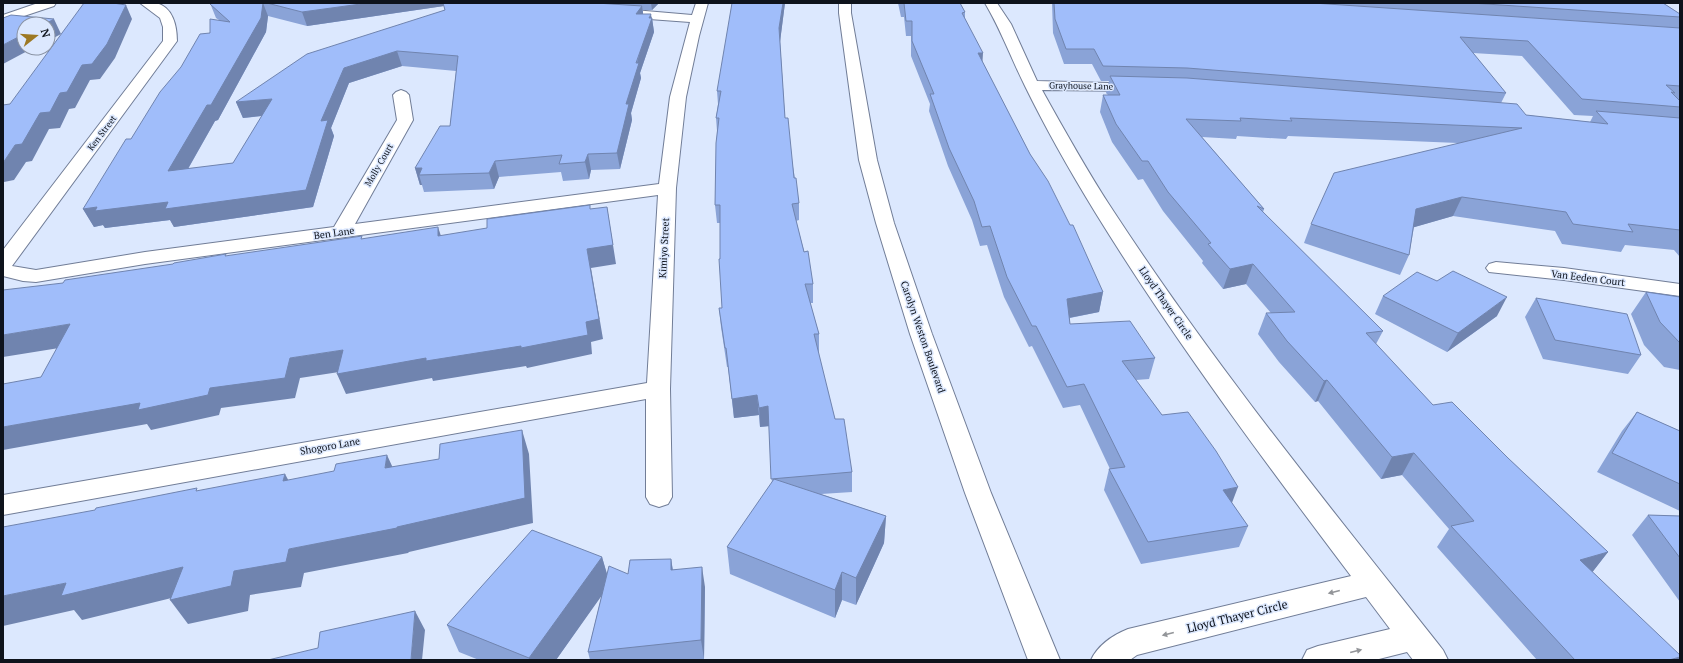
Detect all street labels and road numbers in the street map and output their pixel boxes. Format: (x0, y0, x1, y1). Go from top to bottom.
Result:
street label: Grayhouse Lane (1049, 79, 1114, 93)
street label: Ken Street (85, 112, 120, 153)
street label: Molly Court (362, 141, 396, 189)
street label: Kimiyo Street (656, 217, 672, 279)
street label: Ben Lane (313, 224, 355, 242)
street label: Lloyd Thayer Circle (1136, 264, 1196, 342)
street label: Van Eeden Court (1550, 267, 1626, 289)
street label: Carolyn Weston Boulevard (898, 279, 948, 395)
street label: Shogoro Lane (299, 434, 361, 458)
street label: Lloyd Thayer Circle (1185, 596, 1289, 636)

